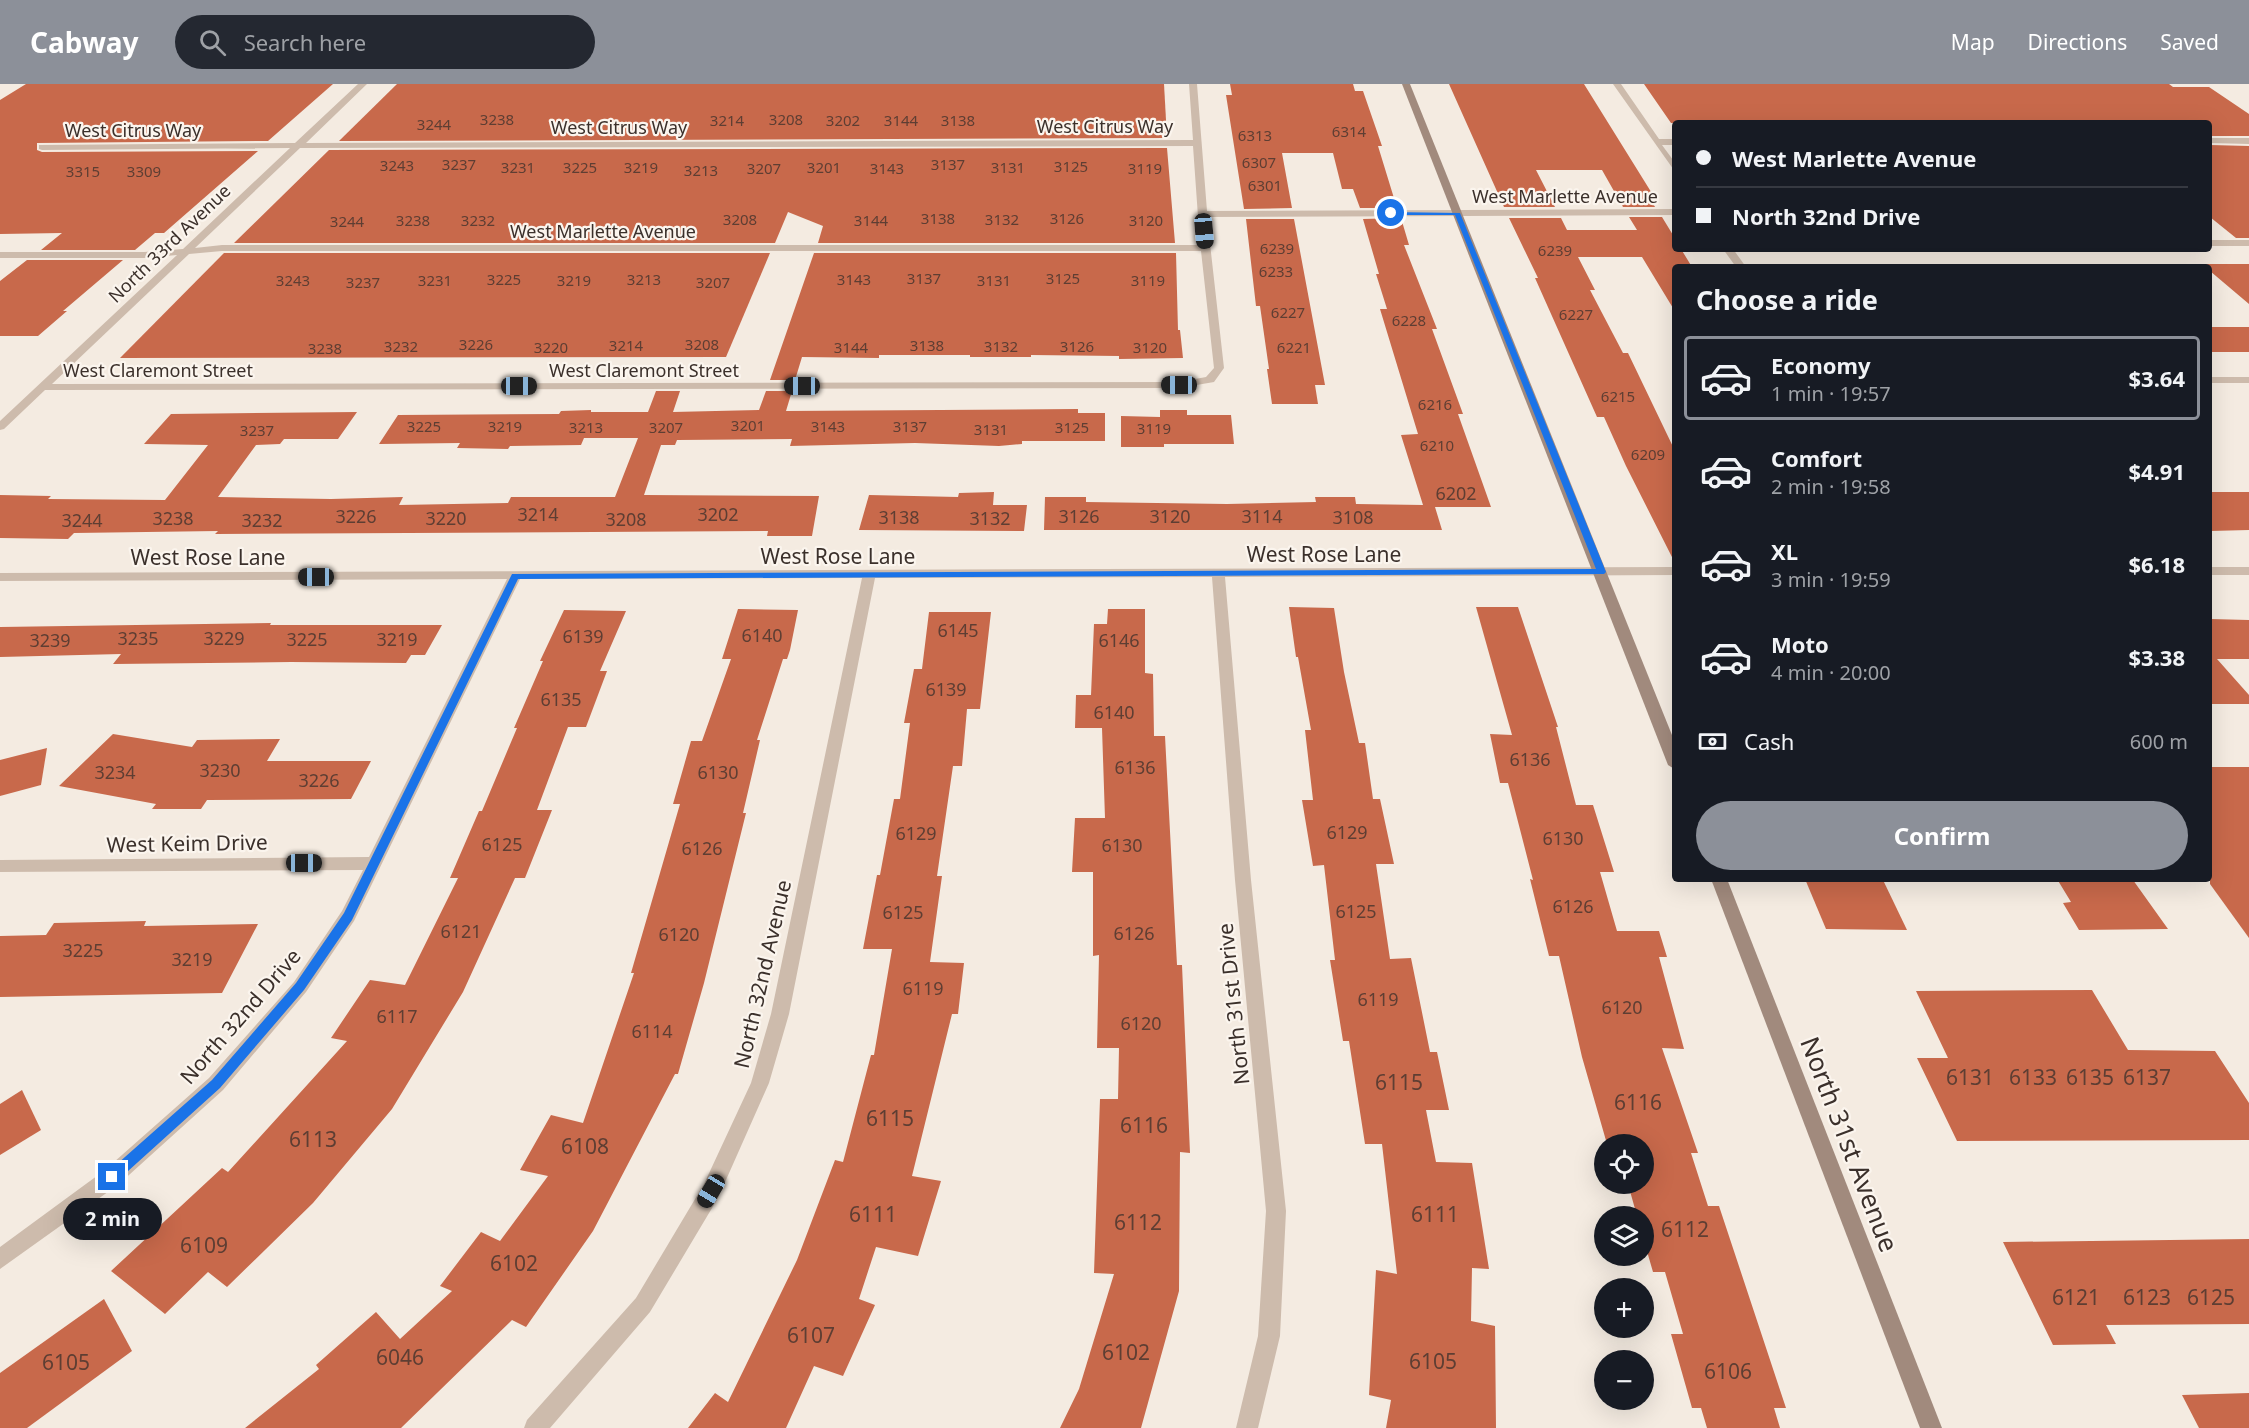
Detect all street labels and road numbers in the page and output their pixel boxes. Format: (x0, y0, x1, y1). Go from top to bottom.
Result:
street label: West Citrus Way (1037, 114, 1174, 138)
street label: West Citrus Way (551, 115, 688, 139)
street label: West Citrus Way (65, 118, 202, 142)
street label: North 33rd Avenue (103, 178, 235, 308)
street label: West Marlette Avenue (1472, 184, 1658, 208)
street label: West Marlette Avenue (510, 219, 696, 243)
street label: West Claremont Street (63, 358, 253, 382)
street label: West Claremont Street (549, 358, 739, 382)
street label: West Rose Lane (1247, 540, 1401, 568)
street label: West Rose Lane (761, 542, 915, 570)
street label: West Rose Lane (131, 543, 285, 571)
street label: West Keim Drive (106, 828, 268, 858)
street label: North 32nd Avenue (727, 877, 797, 1071)
street label: North 31st Drive (1211, 922, 1255, 1086)
street label: North 32nd Drive (173, 942, 307, 1090)
street label: North 31st Avenue (1792, 1031, 1908, 1257)

